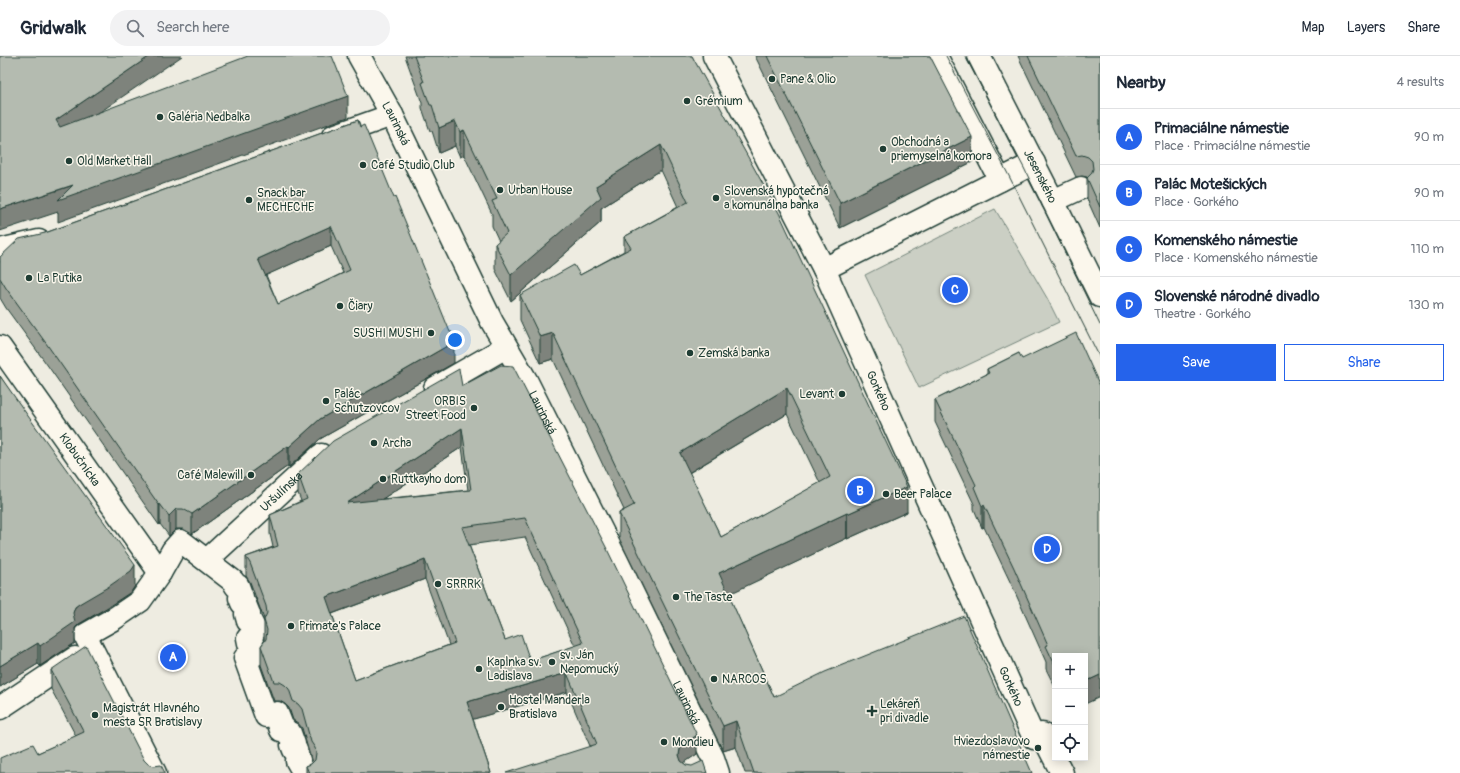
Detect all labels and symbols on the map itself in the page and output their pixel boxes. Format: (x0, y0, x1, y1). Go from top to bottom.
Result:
place label: Pane & Olio (780, 72, 836, 87)
marker: Pane & Olio (767, 74, 777, 84)
place label: Grémium (695, 94, 743, 109)
marker: Grémium (682, 96, 692, 106)
street label: Laurinská (379, 99, 413, 148)
place label: Galéria Nedbalka (168, 110, 251, 125)
marker: Galéria Nedbalka (155, 112, 165, 122)
place label: Obchodná a priemyselná komora (891, 135, 992, 164)
marker: Obchodná a priemyselná komora (878, 144, 888, 154)
street label: Jesenského (1020, 147, 1061, 206)
place label: Old Market Hall (77, 154, 152, 169)
marker: Old Market Hall (64, 156, 74, 166)
place label: Café Studio Club (371, 158, 455, 173)
marker: Café Studio Club (358, 160, 368, 170)
place label: Urban House (508, 183, 572, 198)
place label: Slovenská hypotečná a komunálna banka (724, 184, 829, 213)
marker: Urban House (495, 185, 505, 195)
place label: Snack bar MECHECHE (257, 186, 314, 215)
marker: Slovenská hypotečná a komunálna banka (711, 193, 721, 203)
marker: Snack bar MECHECHE (244, 195, 254, 205)
place label: La Putika (37, 271, 83, 286)
marker: La Putika (24, 273, 34, 283)
pin: C (942, 275, 968, 305)
place label: Čiary (348, 298, 373, 314)
marker: Čiary (335, 301, 345, 311)
place label: SUSHI MUSHI (353, 326, 423, 341)
marker: SUSHI MUSHI (426, 328, 436, 338)
your location (445, 330, 465, 350)
place label: Zemská banka (698, 346, 770, 361)
marker: Zemská banka (685, 348, 695, 358)
street label: Gorkého (863, 368, 894, 413)
place label: Palác Schutzovcov (334, 387, 400, 416)
place label: Levant (799, 387, 834, 402)
street label: Laurinská (525, 388, 560, 437)
marker: Levant (837, 389, 847, 399)
place label: ORBIS Street Food (405, 394, 466, 423)
marker: Palác Schutzovcov (321, 396, 331, 406)
marker: ORBIS Street Food (469, 403, 479, 413)
street label: Klobučnícka (56, 430, 104, 489)
place label: Archa (382, 436, 412, 451)
marker: Archa (369, 438, 379, 448)
place label: Café Malewill (177, 468, 243, 483)
street label: Uršulínska (257, 468, 306, 515)
marker: Café Malewill (246, 470, 256, 480)
place label: Ruttkayho dom (391, 472, 467, 487)
marker: Ruttkayho dom (378, 474, 388, 484)
pin: B (847, 476, 873, 506)
place label: Beer Palace (894, 487, 952, 502)
marker: Beer Palace (881, 489, 891, 499)
pin: D (1034, 534, 1060, 564)
place label: SRRRK (446, 577, 481, 592)
marker: SRRRK (433, 579, 443, 589)
place label: The Taste (684, 590, 733, 605)
marker: The Taste (671, 592, 681, 602)
place label: Primate's Palace (299, 619, 381, 634)
marker: Primate's Palace (286, 621, 296, 631)
pin: A (160, 642, 186, 672)
place label: sv. Ján Nepomucký (560, 648, 619, 677)
place label: Kaplnka sv. Ladislava (487, 655, 542, 684)
marker: sv. Ján Nepomucký (547, 657, 557, 667)
marker: Kaplnka sv. Ladislava (474, 664, 484, 674)
street label: Gorkého (995, 664, 1027, 709)
place label: NARCOS (722, 672, 766, 687)
marker: NARCOS (709, 674, 719, 684)
street label: Laurinská (669, 678, 703, 728)
place label: Hostel Manderla Bratislava (509, 693, 590, 722)
place label: Lekáreň pri divadle (880, 697, 929, 726)
place label: Magistrát Hlavného mesta SR Bratislavy (103, 701, 202, 730)
marker: Hostel Manderla Bratislava (496, 702, 506, 712)
marker: Lekáreň pri divadle (867, 706, 877, 716)
marker: Magistrát Hlavného mesta SR Bratislavy (90, 710, 100, 720)
place label: Hviezdoslavovo námestie (953, 734, 1031, 763)
place label: Mondieu (672, 735, 714, 750)
marker: Mondieu (659, 737, 669, 747)
marker: Hviezdoslavovo námestie (1033, 743, 1043, 753)

